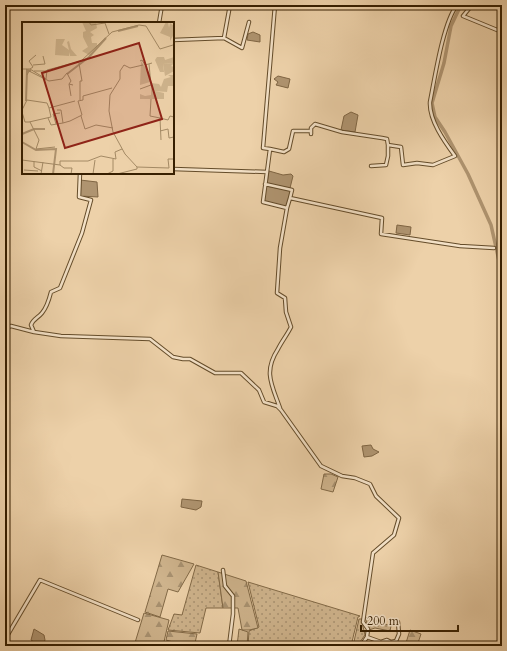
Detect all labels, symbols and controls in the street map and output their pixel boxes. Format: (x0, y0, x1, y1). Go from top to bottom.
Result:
inset map (22, 22, 174, 174)
scale bar (361, 607, 458, 633)
text: 200 m (367, 613, 400, 629)

